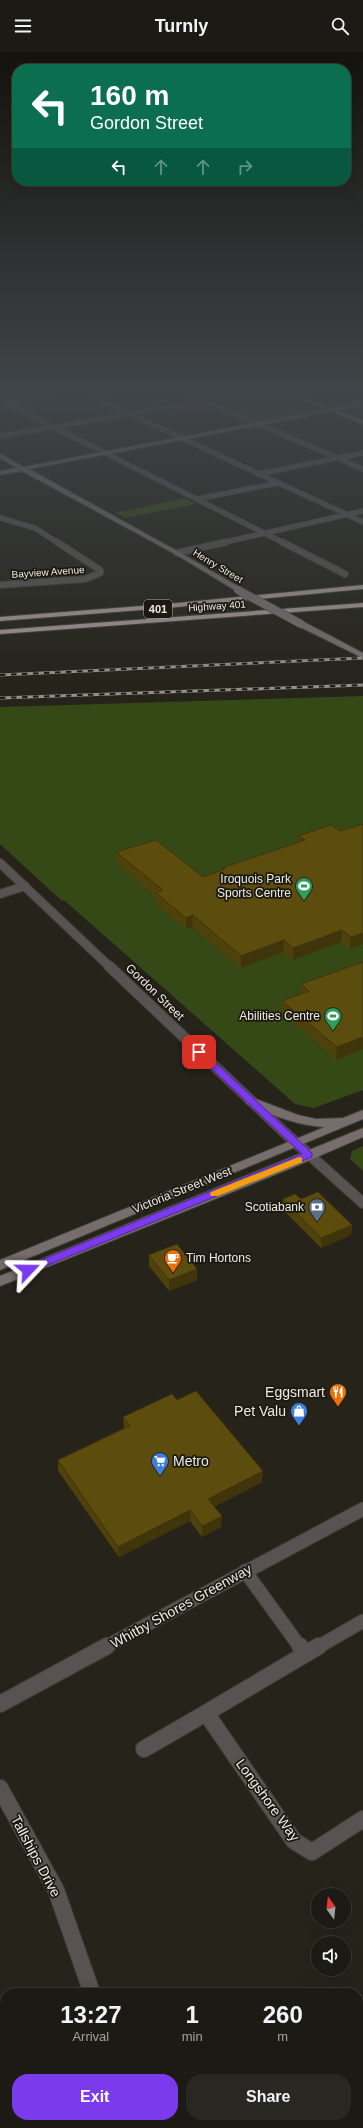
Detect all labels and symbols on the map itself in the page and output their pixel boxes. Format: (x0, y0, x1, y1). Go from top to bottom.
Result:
street label: Henry Street (191, 547, 245, 585)
street label: Bayview Avenue (11, 564, 85, 580)
street label: Highway 401 (188, 598, 247, 614)
road number: 401 (144, 600, 172, 618)
place label: Iroquois Park Sports Centre (217, 872, 292, 900)
sports icon: Iroquois Park Sports Centre (294, 876, 314, 901)
street label: Gordon Street (123, 961, 187, 1024)
sports icon: Abilities Centre (323, 1006, 343, 1031)
place label: Abilities Centre (239, 1009, 320, 1023)
pin (182, 1035, 216, 1069)
street label: Victoria Street West (130, 1163, 234, 1216)
bank icon: Scotiabank (307, 1197, 327, 1222)
place label: Scotiabank (245, 1200, 305, 1214)
cafe icon: Tim Hortons (163, 1248, 183, 1273)
position arrow (7, 1249, 49, 1291)
place label: Tim Hortons (186, 1251, 251, 1265)
restaurant icon: Eggsmart (328, 1382, 348, 1407)
place label: Eggsmart (265, 1384, 325, 1400)
shop icon: Pet Valu (289, 1401, 309, 1426)
place label: Pet Valu (234, 1403, 286, 1419)
supermarket icon: Metro (150, 1451, 170, 1476)
place label: Metro (173, 1453, 209, 1469)
street label: Whitby Shores Greenway (108, 1561, 254, 1651)
street label: Longshore Way (233, 1756, 303, 1844)
street label: Tallships Drive (8, 1812, 64, 1900)
north arrow (311, 1888, 351, 1928)

